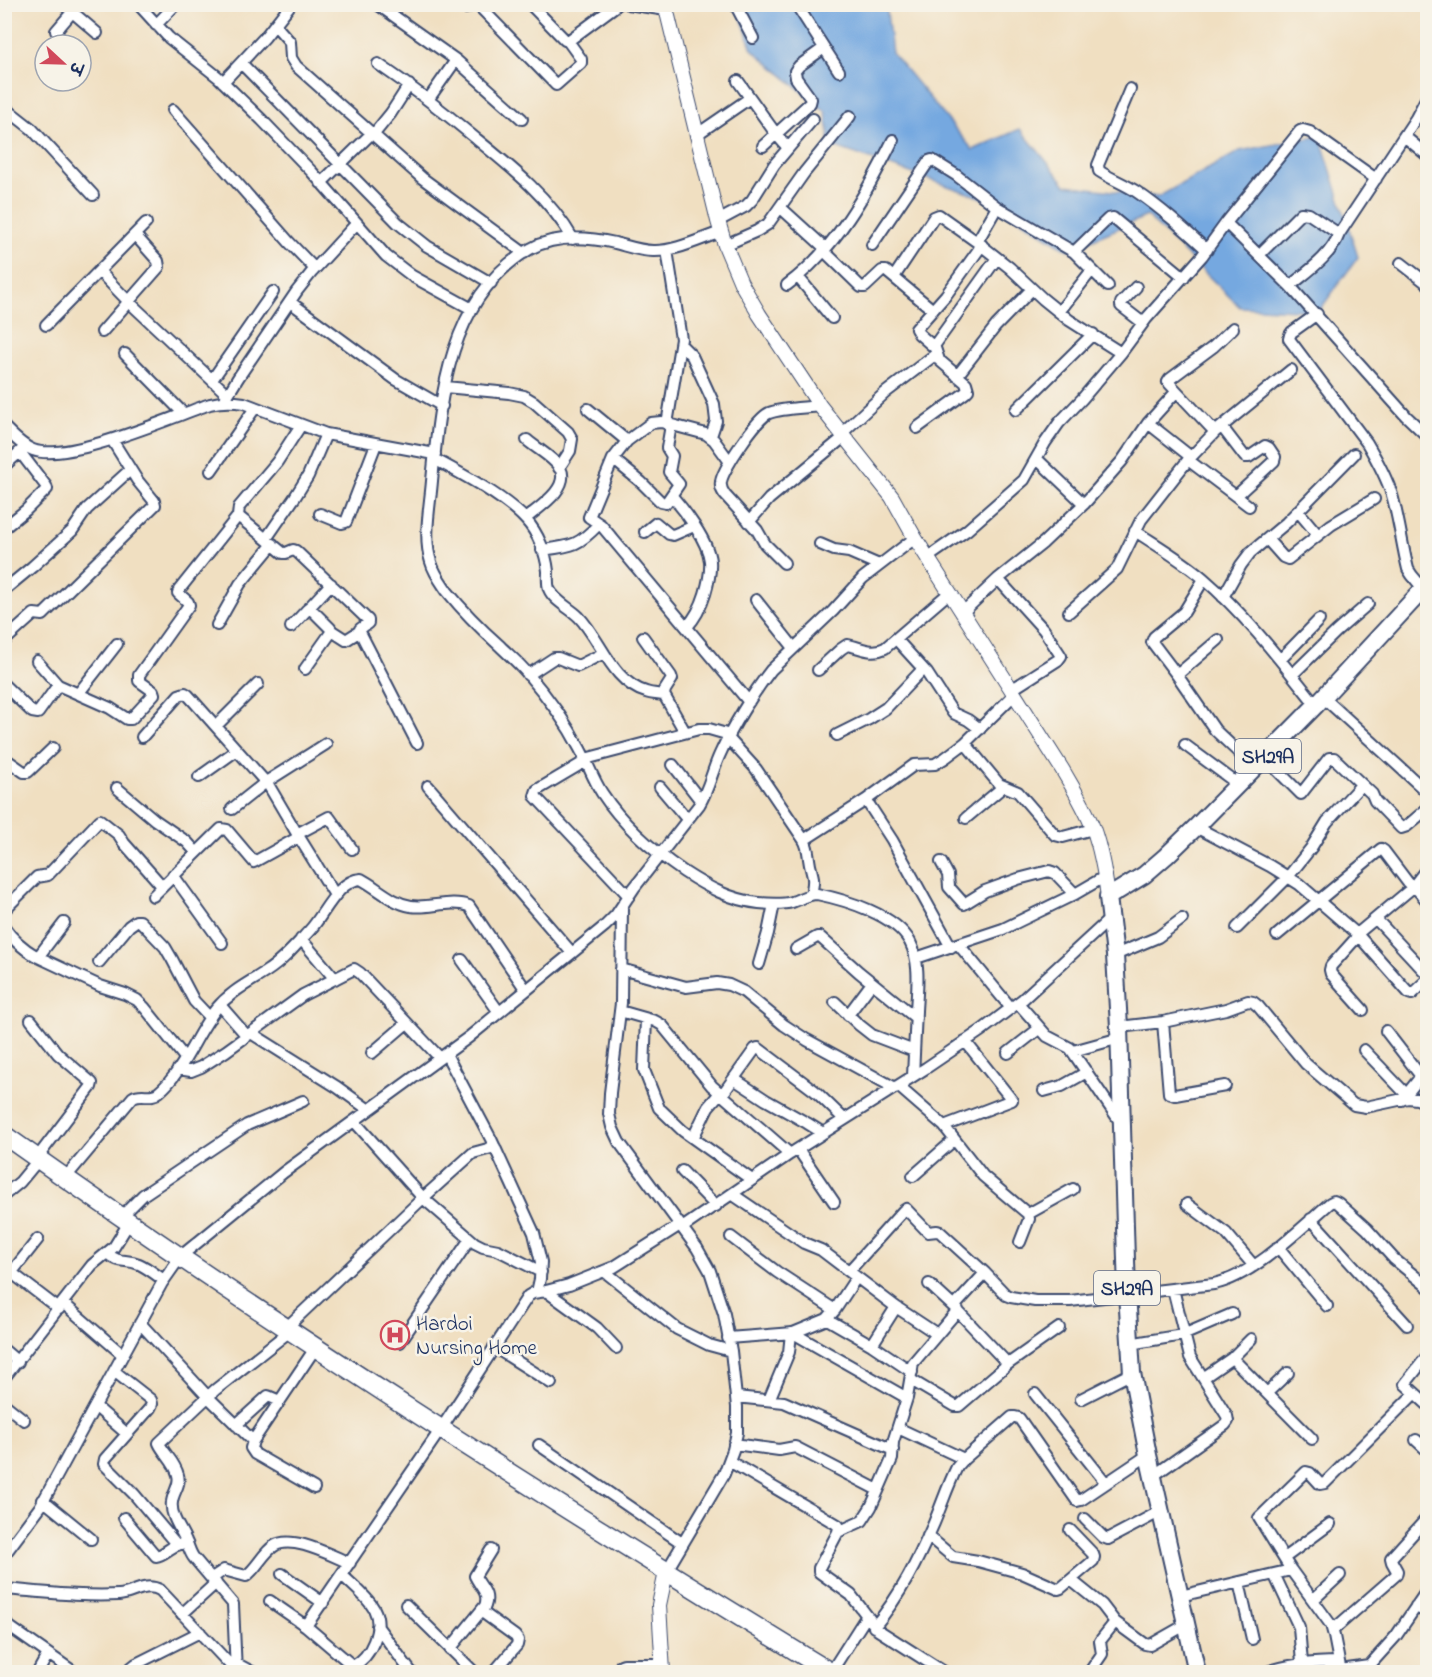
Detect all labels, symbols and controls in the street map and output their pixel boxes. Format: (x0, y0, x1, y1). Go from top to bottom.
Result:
north arrow (33, 33, 93, 93)
text: उ (61, 57, 89, 79)
road number: SH29A (1235, 739, 1301, 773)
road number: SH29A (1094, 1271, 1160, 1305)
place label: Hardoi Nursing Home (416, 1310, 538, 1366)
hospital icon: Hardoi Nursing Home (379, 1319, 411, 1351)

